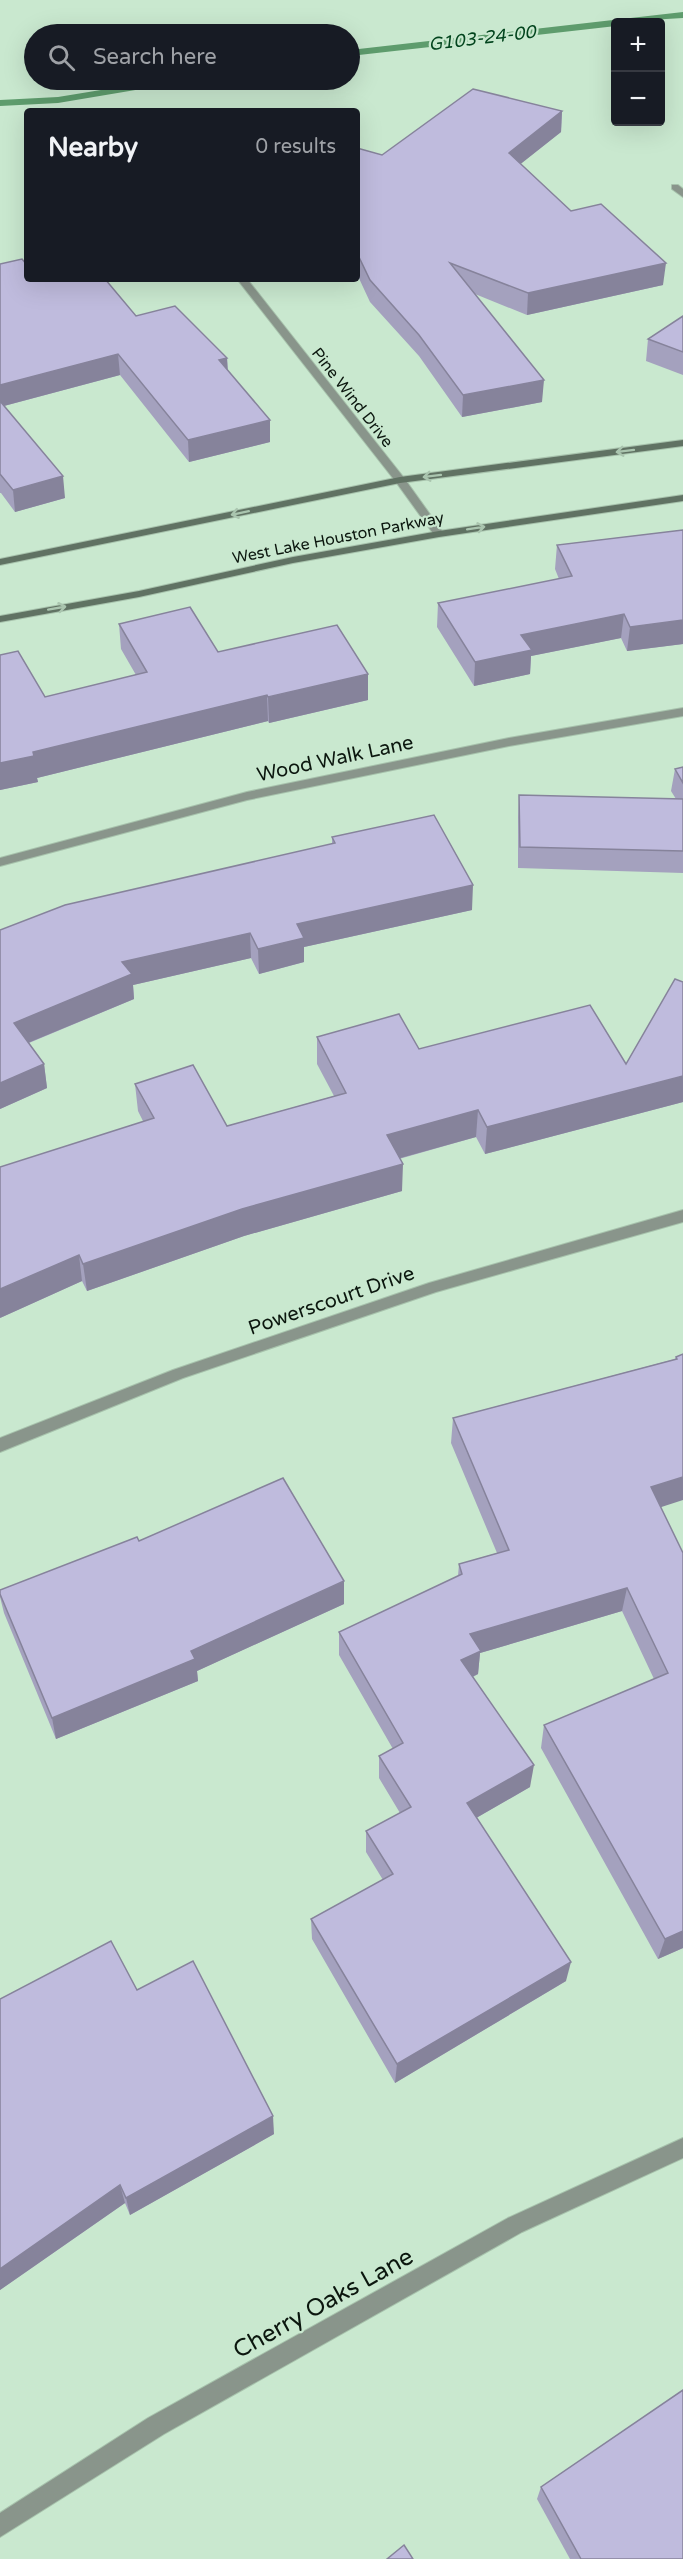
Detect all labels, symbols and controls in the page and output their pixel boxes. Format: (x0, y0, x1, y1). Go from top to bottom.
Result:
map controls (611, 18, 665, 126)
button: + (611, 18, 665, 72)
water label: G103-24-00 (427, 20, 538, 55)
search box (24, 24, 360, 90)
icon: search (45, 41, 78, 74)
text: Search here (93, 44, 217, 70)
button: − (611, 72, 665, 126)
text: Nearby (48, 132, 138, 163)
text: 0 results (256, 135, 336, 159)
street label: Pine Wind Drive (307, 344, 397, 451)
one-way arrow (616, 445, 635, 456)
one-way arrow (422, 470, 442, 481)
one-way arrow (231, 507, 250, 519)
street label: West Lake Houston Parkway (231, 508, 446, 568)
one-way arrow (465, 523, 485, 534)
one-way arrow (47, 602, 67, 613)
street label: Wood Walk Lane (255, 731, 416, 787)
street label: Powerscourt Drive (245, 1261, 418, 1341)
street label: Cherry Oaks Lane (228, 2242, 418, 2365)

